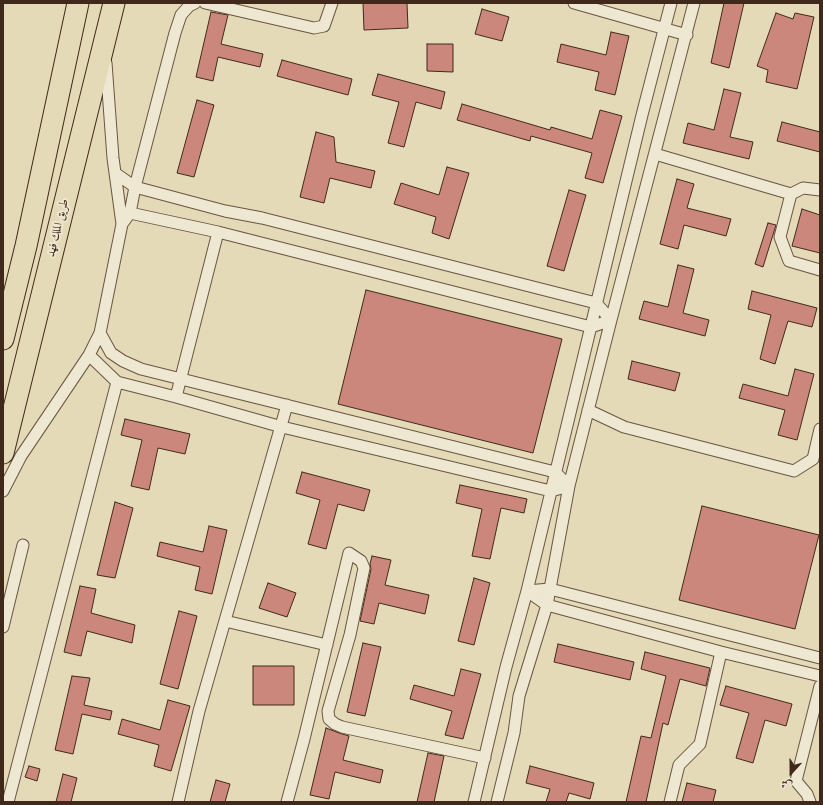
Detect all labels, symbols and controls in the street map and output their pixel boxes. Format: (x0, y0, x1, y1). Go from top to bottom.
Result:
street label: طريق الملك فهد (44, 197, 72, 259)
north arrow (771, 753, 811, 793)
text: ش (779, 776, 794, 794)

